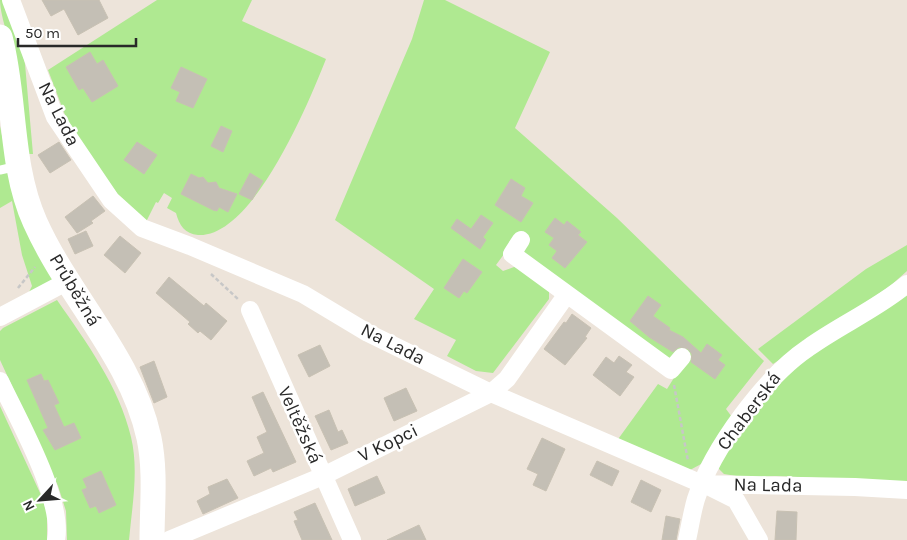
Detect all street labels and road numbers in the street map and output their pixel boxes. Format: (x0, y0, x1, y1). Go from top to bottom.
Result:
street label: Na Lada (34, 78, 84, 150)
street label: Průběžná (45, 250, 105, 330)
street label: Na Lada (357, 319, 429, 369)
street label: Chaberská (712, 367, 786, 455)
street label: Veltěžská (273, 383, 327, 467)
street label: V Kopci (355, 419, 421, 467)
street label: Na Lada (733, 473, 803, 497)

